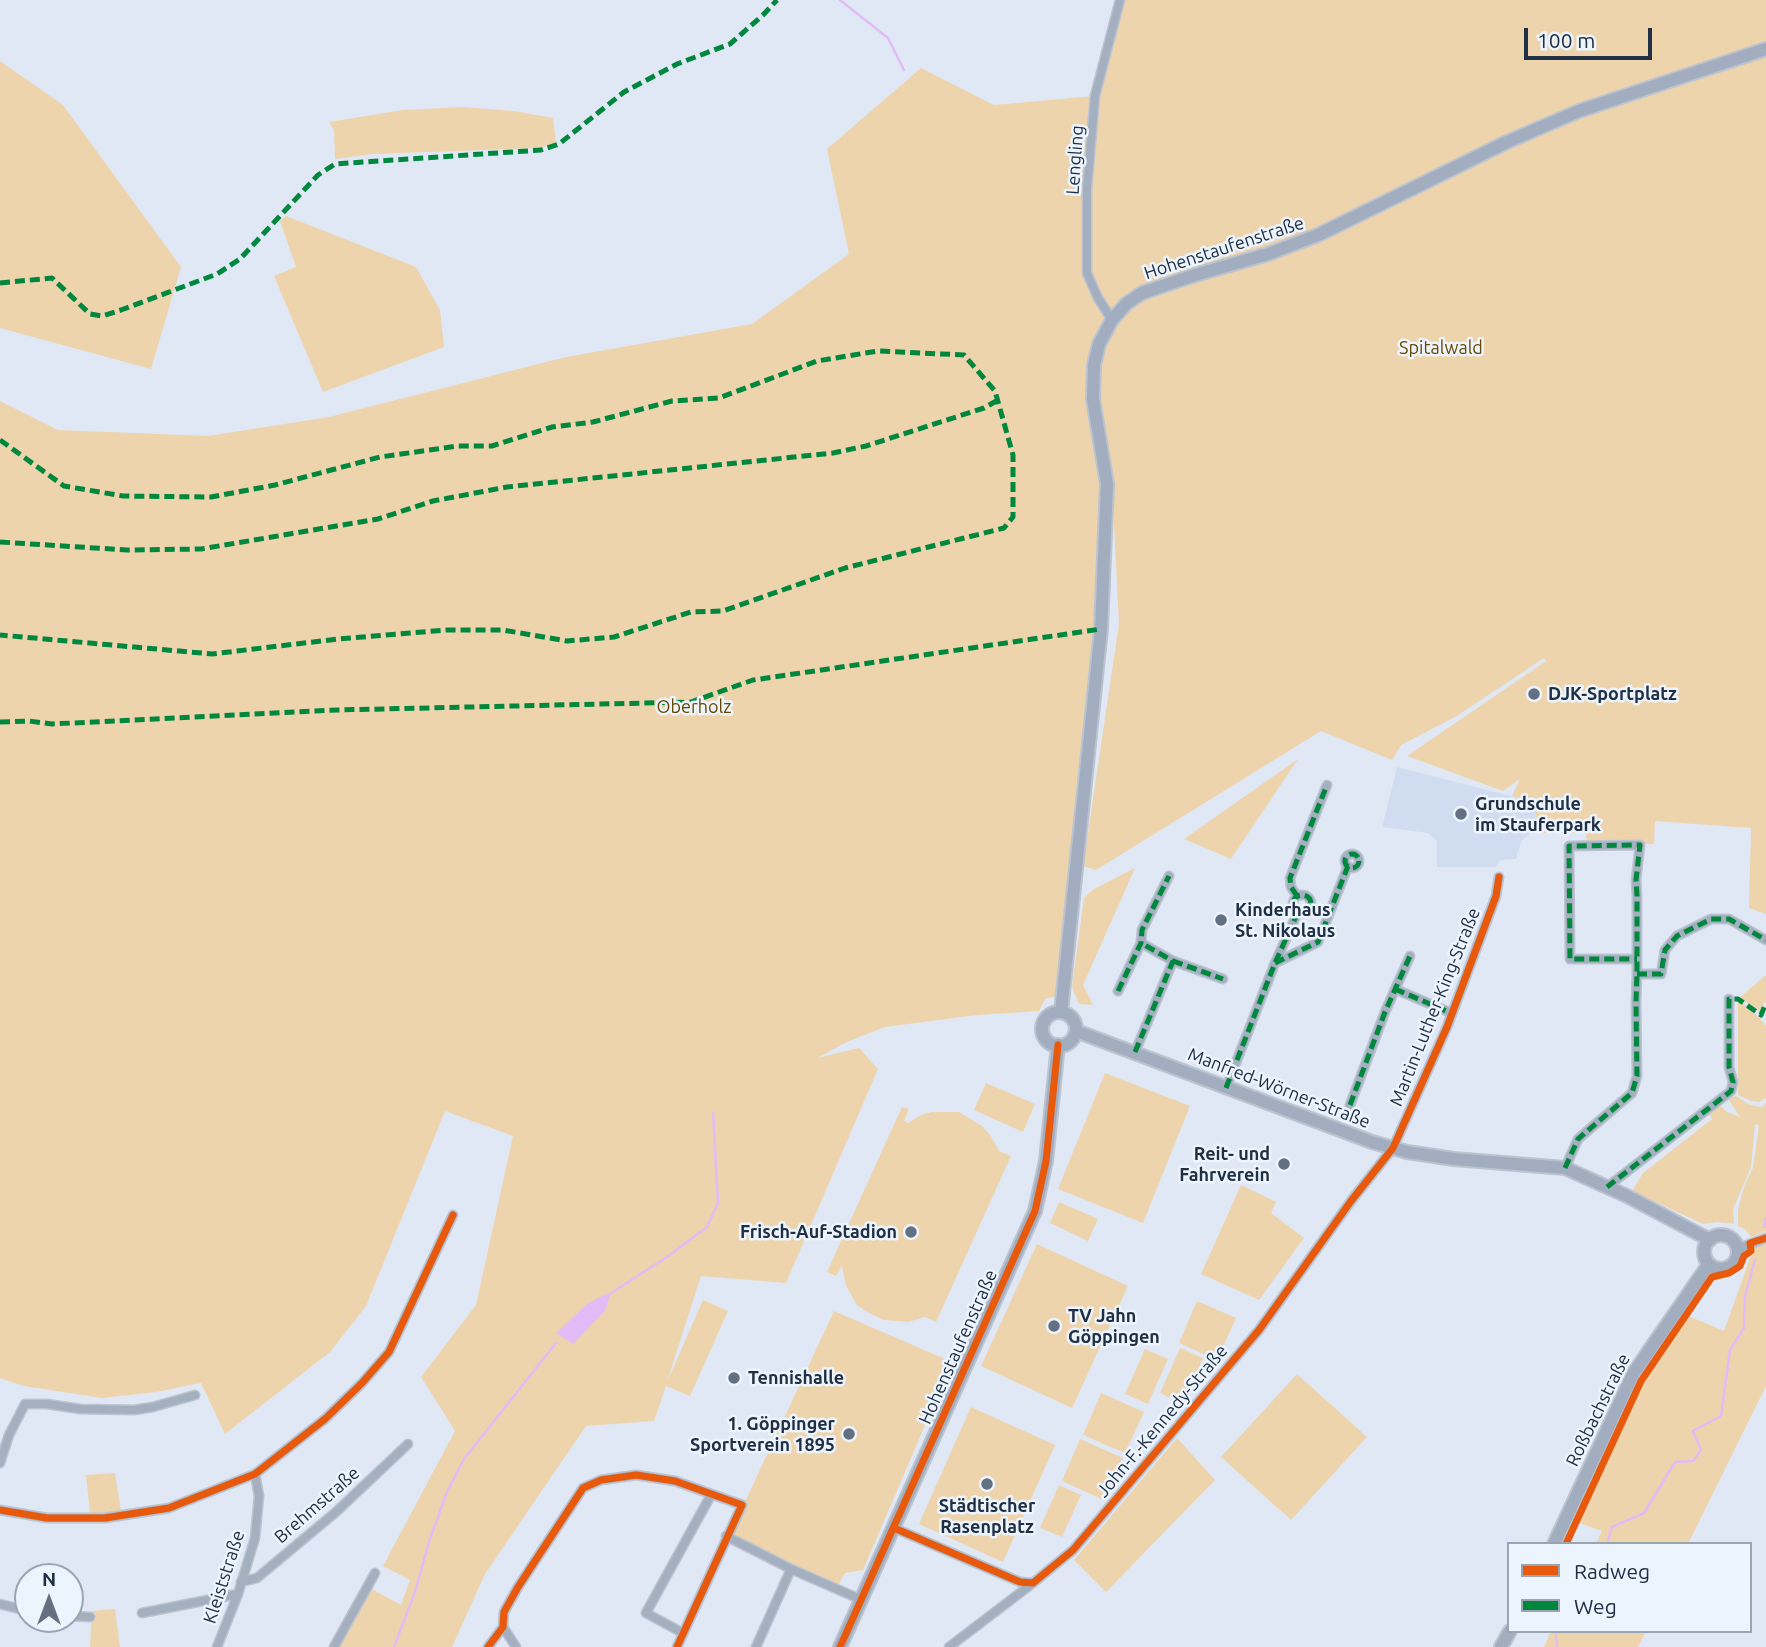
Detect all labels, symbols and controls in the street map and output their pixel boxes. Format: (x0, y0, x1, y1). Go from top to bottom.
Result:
scale bar (1528, 14, 1656, 58)
text: 100 m (1537, 28, 1595, 52)
street label: Lengling (1062, 125, 1088, 195)
street label: Hohenstaufenstraße (1141, 212, 1307, 284)
park label: Spitalwald (1399, 337, 1483, 359)
place label: DJK-Sportplatz (1548, 683, 1677, 705)
marker: DJK-Sportplatz (1526, 686, 1542, 702)
park label: Oberholz (656, 696, 732, 718)
place label: Grundschule im Stauferpark (1475, 793, 1601, 836)
marker: Grundschule im Stauferpark (1453, 806, 1469, 822)
place label: Kinderhaus St. Nikolaus (1235, 899, 1335, 942)
street label: Martin-Luther-King-Straße (1385, 905, 1485, 1109)
marker: Kinderhaus St. Nikolaus (1213, 912, 1229, 928)
street label: Manfred-Wörner-Straße (1185, 1043, 1373, 1133)
place label: Reit- und Fahrverein (1179, 1143, 1270, 1186)
marker: Reit- und Fahrverein (1276, 1156, 1292, 1172)
place label: Frisch-Auf-Stadion (740, 1221, 897, 1243)
marker: Frisch-Auf-Stadion (903, 1224, 919, 1240)
street label: Hohenstaufenstraße (914, 1266, 1002, 1428)
place label: TV Jahn Göppingen (1068, 1305, 1160, 1348)
marker: TV Jahn Göppingen (1046, 1318, 1062, 1334)
street label: John-F.-Kennedy-Straße (1092, 1340, 1232, 1502)
street label: Roßbachstraße (1561, 1350, 1635, 1470)
place label: Tennishalle (748, 1367, 844, 1389)
marker: Tennishalle (726, 1370, 742, 1386)
place label: 1. Göppinger Sportverein 1895 (690, 1413, 835, 1456)
marker: 1. Göppinger Sportverein 1895 (841, 1426, 857, 1442)
street label: Brehmstraße (270, 1462, 364, 1548)
marker: Städtischer Rasenplatz (979, 1476, 995, 1492)
place label: Städtischer Rasenplatz (939, 1495, 1035, 1538)
street label: Kleiststraße (199, 1528, 249, 1626)
legend (1507, 1542, 1752, 1633)
text: Radweg (1574, 1559, 1650, 1583)
north arrow (14, 1563, 84, 1633)
text: N (42, 1568, 56, 1590)
text: Weg (1574, 1594, 1617, 1618)

